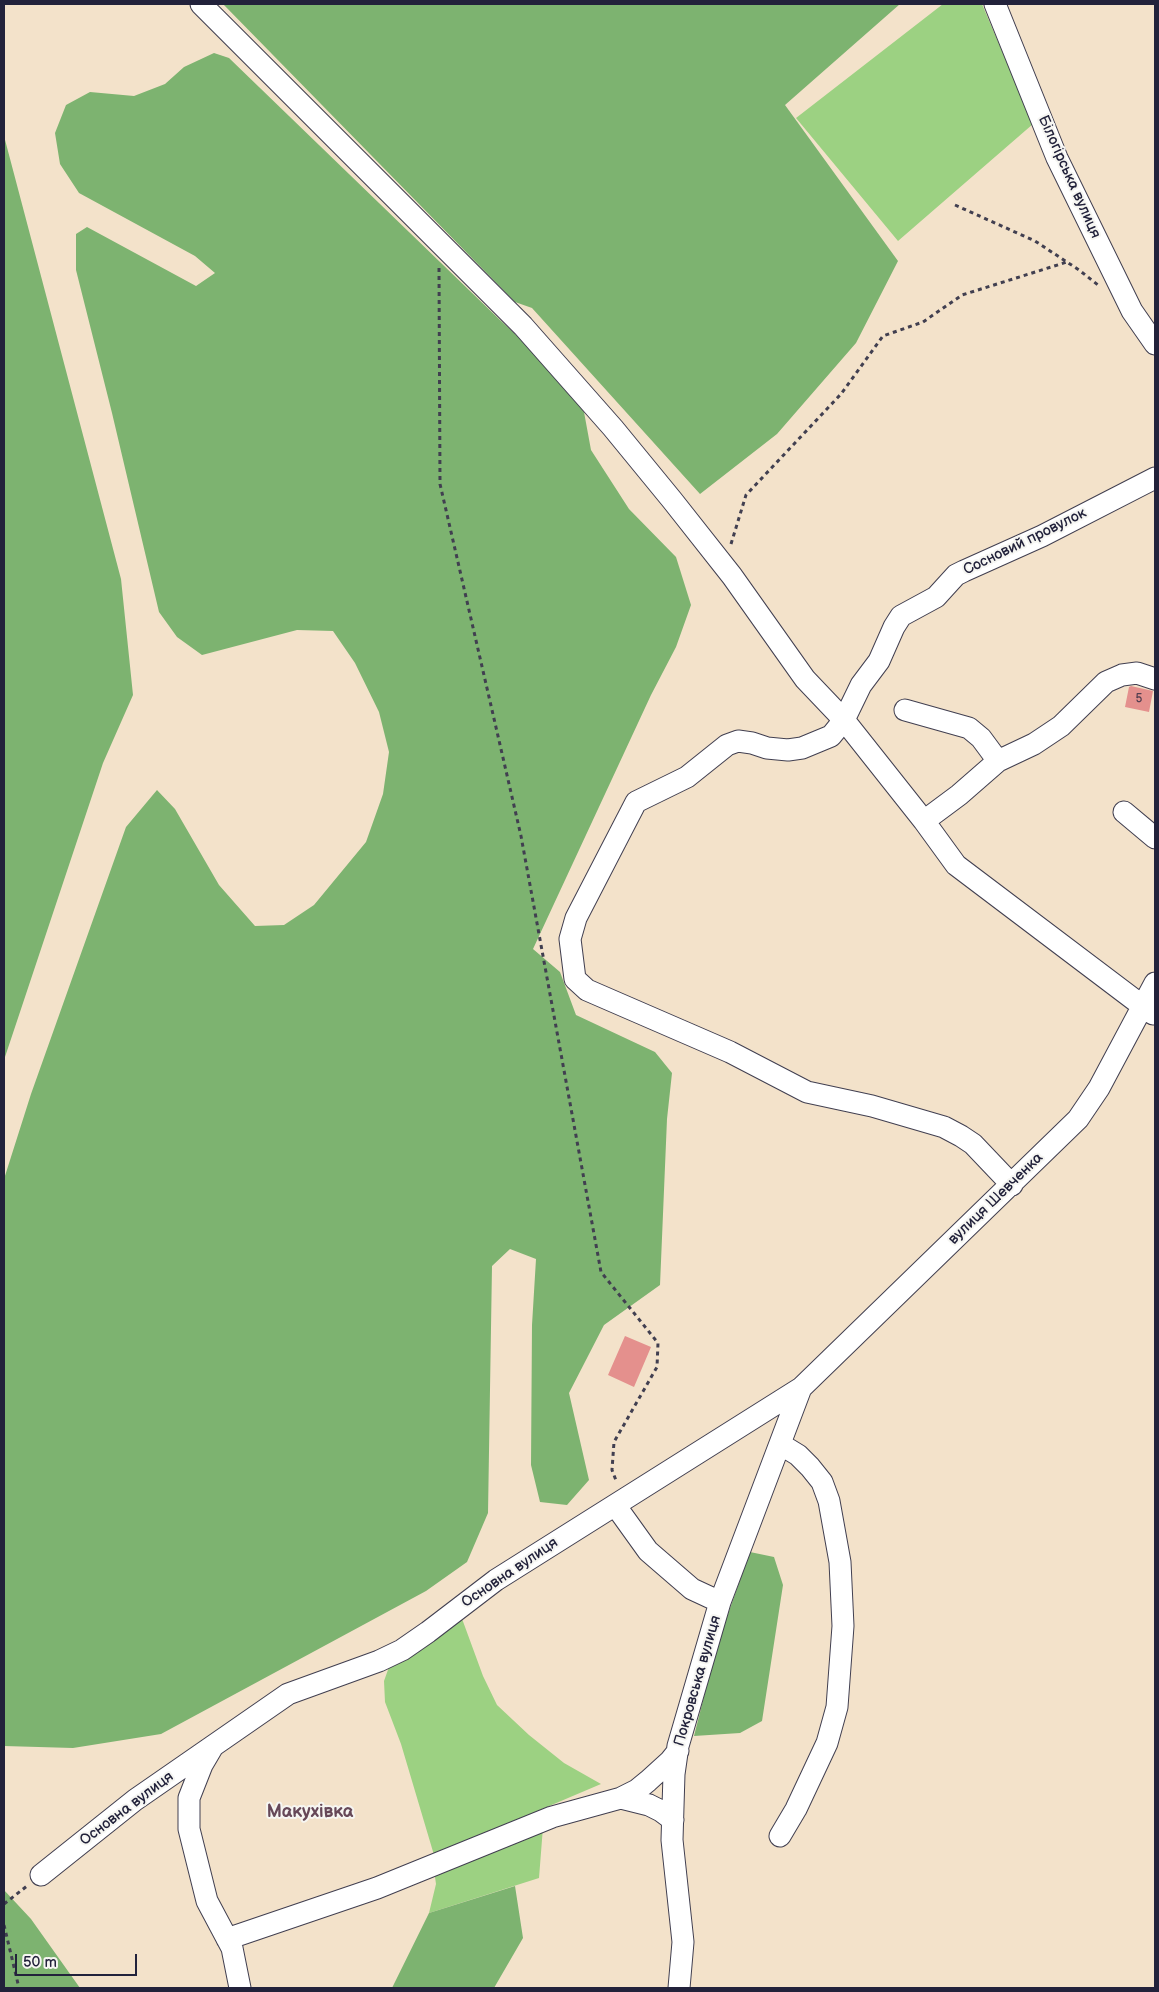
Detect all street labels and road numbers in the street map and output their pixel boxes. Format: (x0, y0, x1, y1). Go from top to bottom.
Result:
street label: Білогірська вулиця (1034, 113, 1104, 241)
street label: Сосновий провулок (961, 504, 1089, 580)
street label: вулиця Шевченка (945, 1149, 1047, 1249)
street label: Основна вулиця (458, 1534, 562, 1612)
street label: Покровська вулиця (671, 1613, 725, 1749)
street label: Основна вулиця (77, 1768, 177, 1850)

